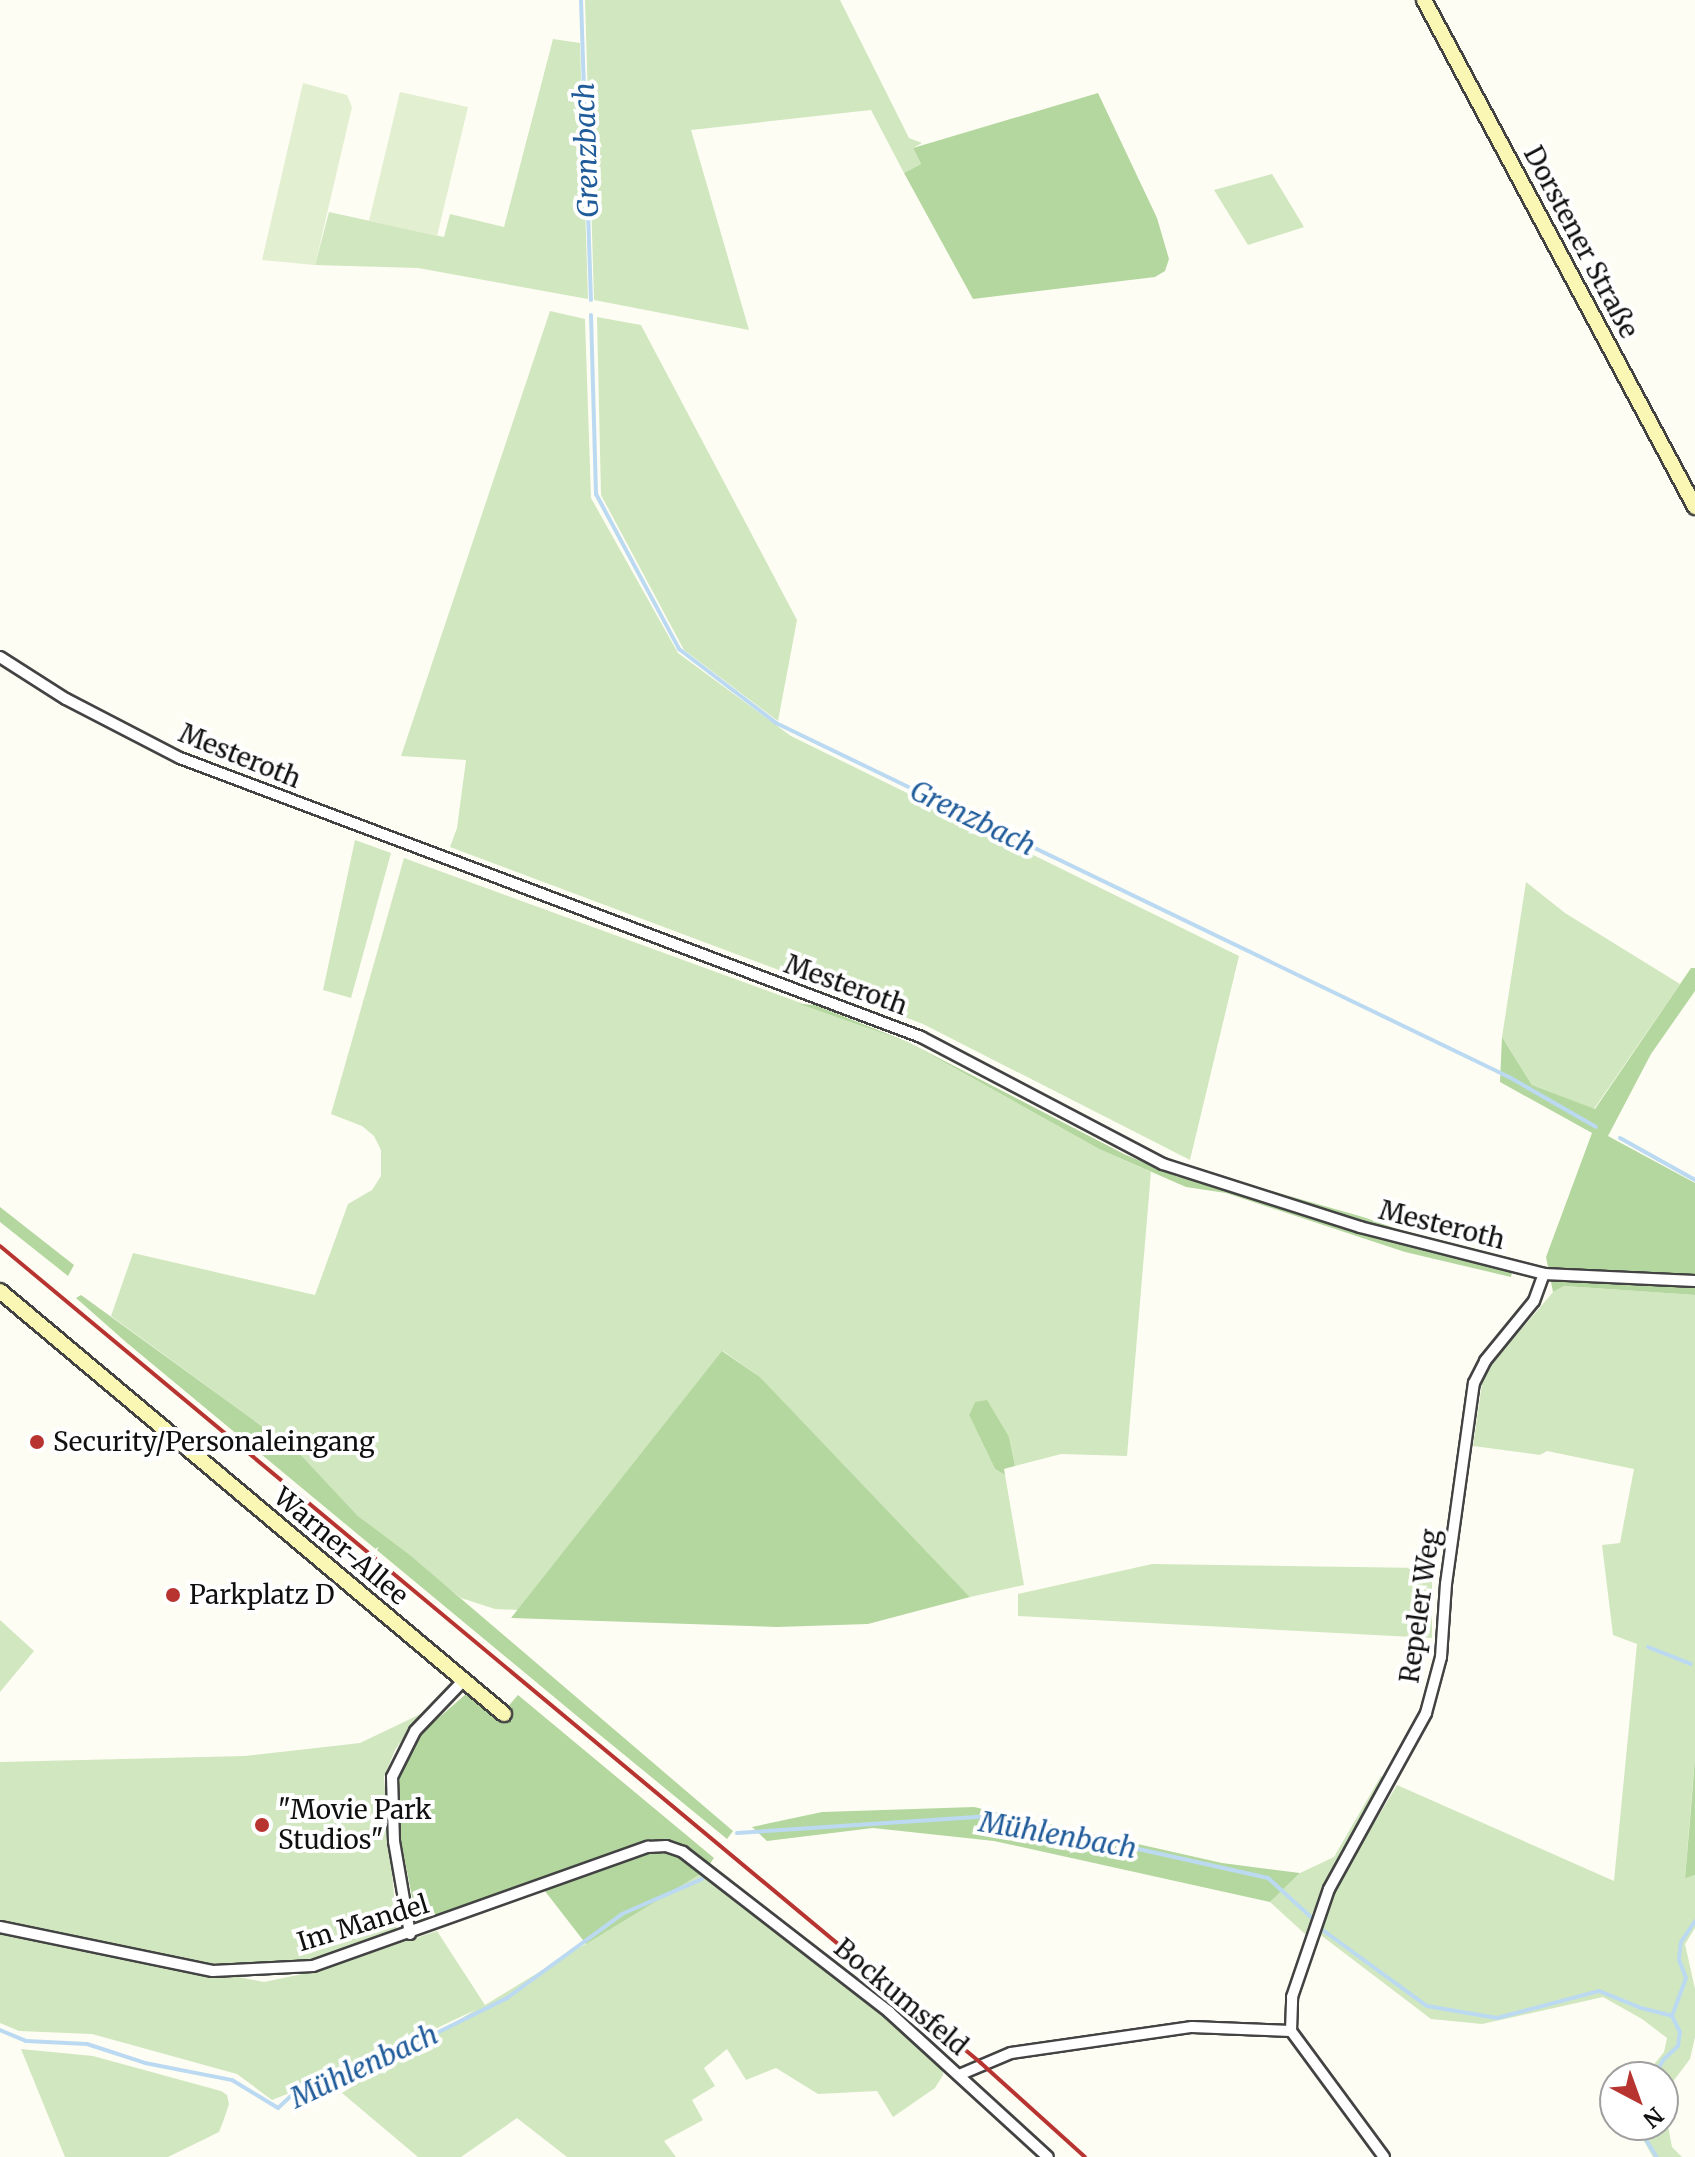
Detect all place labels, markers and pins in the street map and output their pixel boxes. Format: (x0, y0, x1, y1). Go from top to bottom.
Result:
place label: Security/Personaleingang (53, 1426, 375, 1458)
marker: Security/Personaleingang (28, 1433, 46, 1451)
place label: Parkplatz D (189, 1579, 334, 1611)
marker: Parkplatz D (164, 1586, 182, 1604)
place label: "Movie Park Studios" (278, 1794, 432, 1856)
marker: "Movie Park Studios" (253, 1816, 271, 1834)

